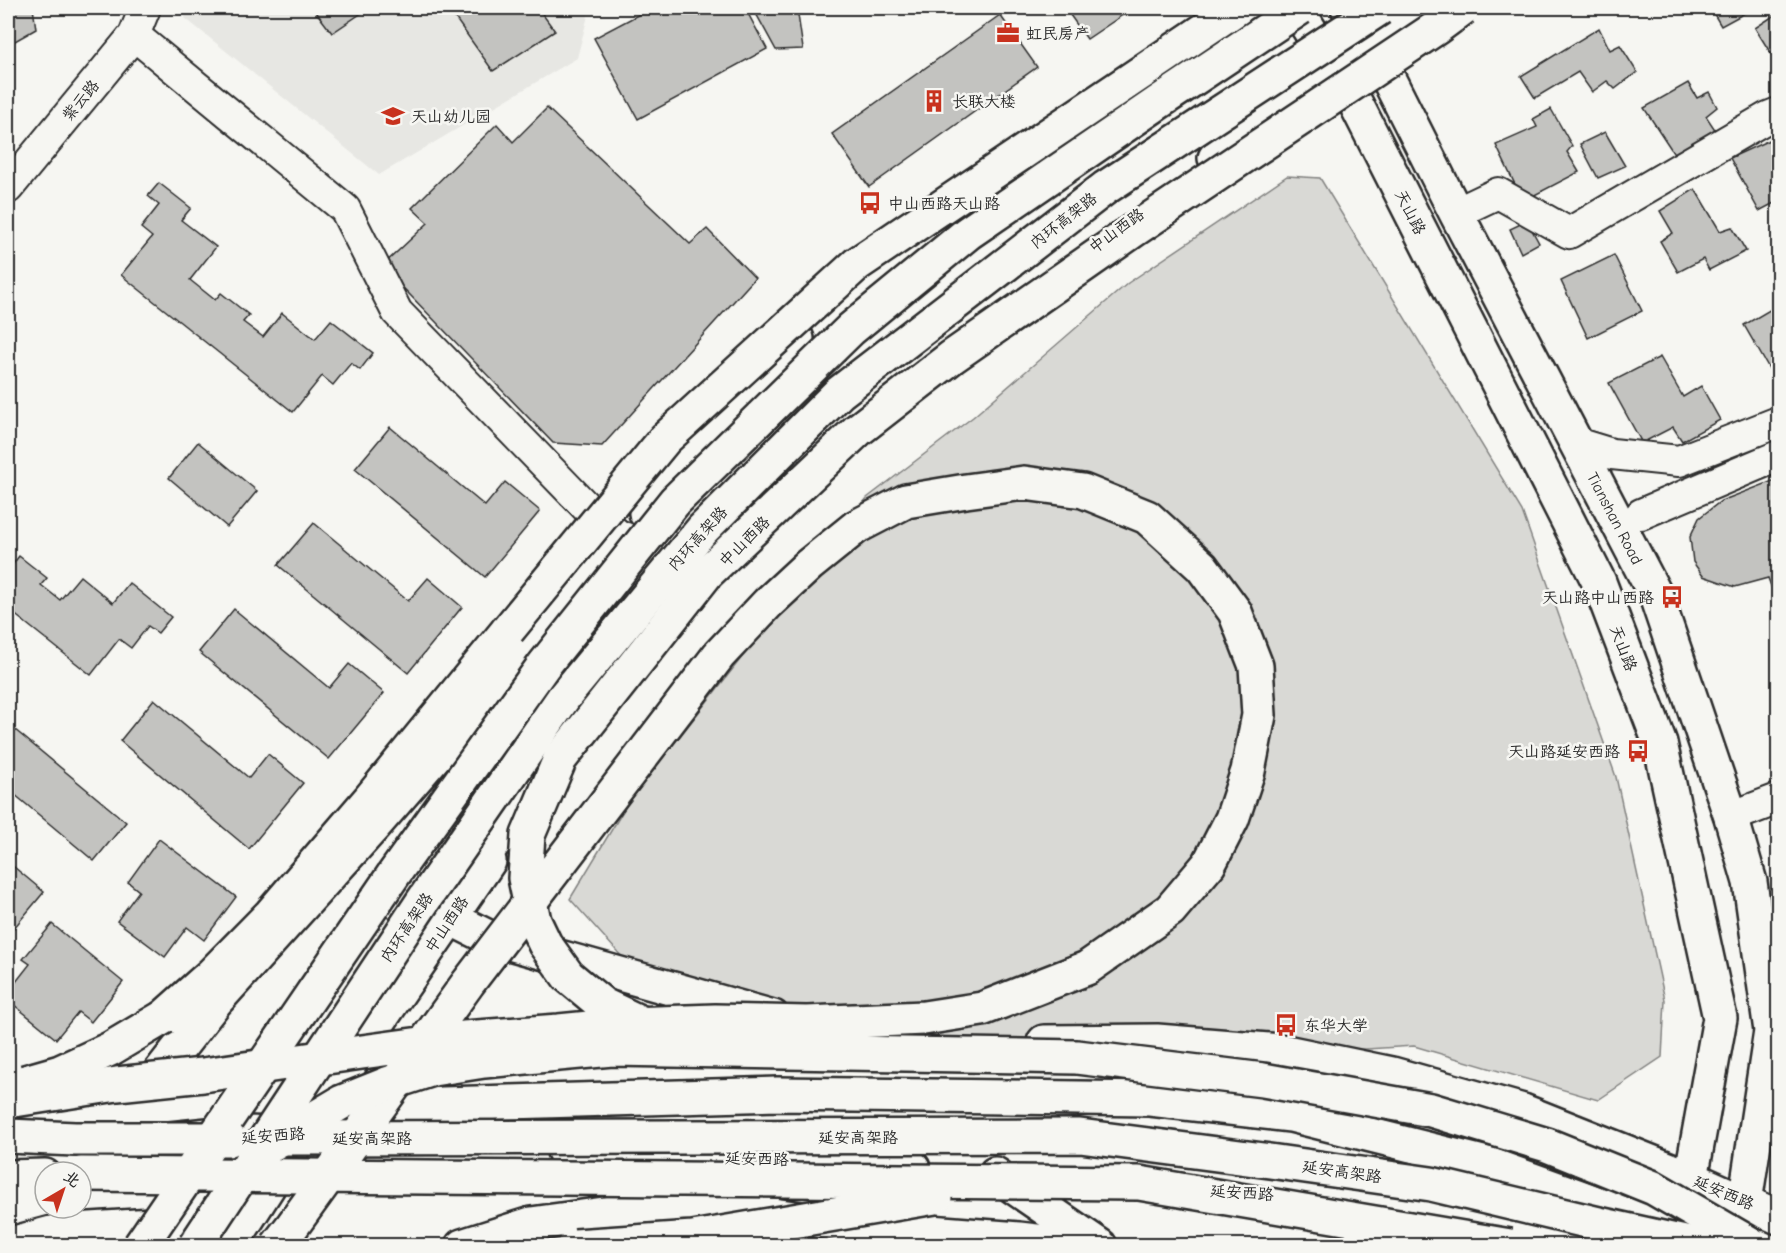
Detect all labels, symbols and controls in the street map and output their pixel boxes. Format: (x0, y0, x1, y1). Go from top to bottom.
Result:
office icon: 虹民房产 (995, 20, 1021, 46)
place label: 虹民房产 (1026, 25, 1090, 43)
street label: 紫云路 (58, 76, 103, 125)
building icon: 长联大楼 (921, 88, 947, 114)
place label: 长联大楼 (952, 93, 1016, 111)
school or university icon: 天山幼儿园 (380, 103, 406, 129)
place label: 天山幼儿园 (411, 108, 491, 126)
street label: 天山路 (1391, 187, 1429, 238)
street label: 内环高架路 (1027, 189, 1101, 253)
bus stop icon: 中山西路天山路 (857, 190, 883, 216)
place label: 中山西路天山路 (888, 195, 1000, 213)
street label: 中山西路 (1085, 205, 1148, 257)
street label: Tianshan Road (1583, 469, 1646, 568)
street label: 内环高架路 (664, 503, 731, 574)
street label: 中山西路 (716, 513, 774, 571)
bus stop icon: 天山路中山西路 (1659, 584, 1685, 610)
place label: 天山路中山西路 (1542, 589, 1654, 607)
street label: 天山路 (1606, 623, 1640, 674)
bus stop icon: 天山路延安西路 (1625, 738, 1651, 764)
place label: 天山路延安西路 (1508, 743, 1620, 761)
street label: 内环高架路 (377, 889, 437, 966)
street label: 中山西路 (421, 893, 472, 956)
bus stop icon: 东华大学 (1273, 1012, 1299, 1038)
place label: 东华大学 (1304, 1017, 1368, 1035)
street label: 延安西路 (241, 1125, 306, 1147)
street label: 延安高架路 (818, 1129, 898, 1147)
street label: 延安高架路 (332, 1130, 412, 1148)
street label: 延安西路 (725, 1149, 789, 1169)
street label: 延安高架路 (1301, 1158, 1383, 1186)
north arrow (33, 1160, 93, 1220)
text: 北 (60, 1167, 84, 1191)
street label: 延安西路 (1691, 1172, 1757, 1214)
street label: 延安西路 (1209, 1182, 1274, 1204)

